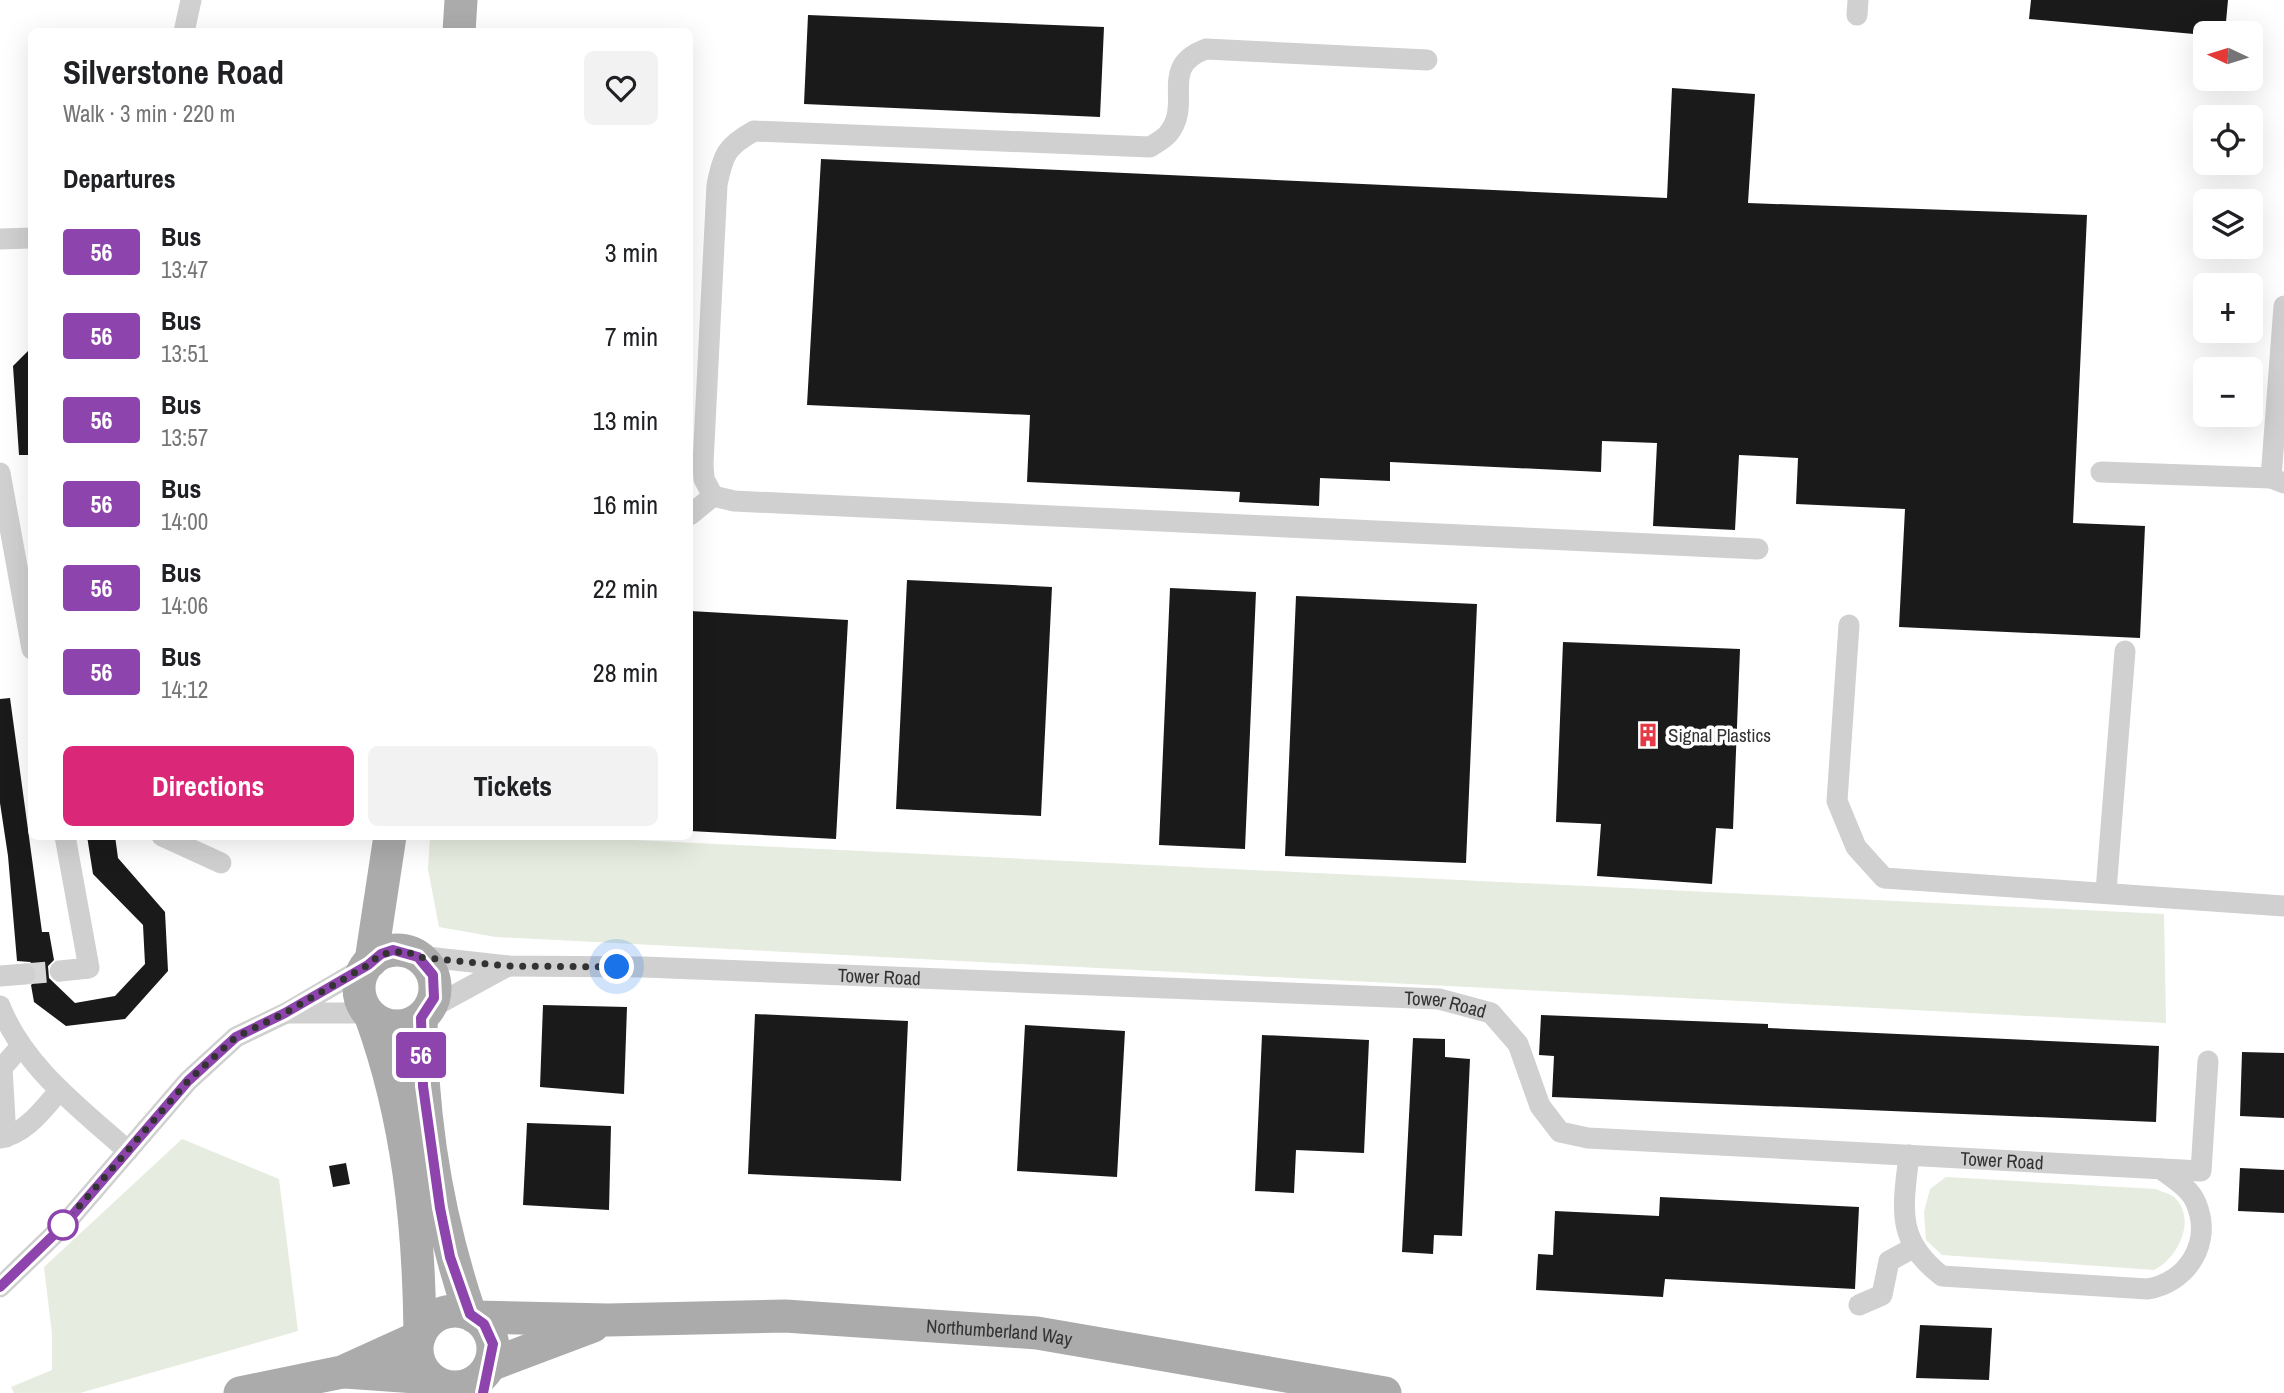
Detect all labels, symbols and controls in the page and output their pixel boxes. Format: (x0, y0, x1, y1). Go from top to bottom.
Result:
north arrow (2193, 21, 2263, 91)
map controls (2193, 21, 2263, 427)
text: Silverstone Road (63, 50, 284, 94)
button: heart (584, 51, 658, 125)
text: Walk · 3 min · 220 m (63, 98, 235, 129)
button: locate (2193, 105, 2263, 175)
text: Departures (63, 161, 176, 196)
button: layers (2193, 189, 2263, 259)
text: Bus (161, 219, 201, 254)
text: 3 min (605, 235, 658, 270)
text: 56 (91, 236, 112, 268)
text: 13:47 (161, 254, 208, 285)
button: + (2193, 273, 2263, 343)
text: Bus (161, 303, 201, 338)
text: 7 min (605, 319, 658, 354)
text: 56 (91, 320, 112, 352)
text: 13:51 (161, 338, 208, 369)
button: − (2193, 357, 2263, 427)
text: Bus (161, 387, 201, 422)
text: 13 min (593, 403, 658, 438)
text: 56 (91, 404, 112, 436)
text: 13:57 (161, 422, 208, 453)
text: Bus (161, 471, 201, 506)
text: 16 min (593, 487, 658, 522)
text: 56 (91, 488, 112, 520)
text: 14:00 (161, 506, 208, 537)
text: Bus (161, 555, 201, 590)
text: 22 min (593, 571, 658, 606)
text: 56 (91, 572, 112, 604)
text: 14:06 (161, 590, 208, 621)
text: Bus (161, 639, 201, 674)
text: 28 min (593, 655, 658, 690)
text: 56 (91, 656, 112, 688)
text: 14:12 (161, 674, 208, 705)
building icon: Signal Plastics (1634, 721, 1662, 749)
place label: Signal Plastics (1668, 722, 1771, 748)
button: Directions (63, 746, 354, 826)
button: Tickets (368, 746, 658, 826)
your location (599, 949, 634, 984)
street label: Tower Road (837, 962, 921, 991)
street label: Tower Road (1404, 985, 1489, 1024)
line badge: 56 (390, 1032, 452, 1078)
text: 56 (410, 1039, 432, 1071)
street label: Tower Road (1960, 1145, 2044, 1176)
unlabelled marker (48, 1210, 78, 1240)
street label: Northumberland Way (925, 1313, 1075, 1352)

